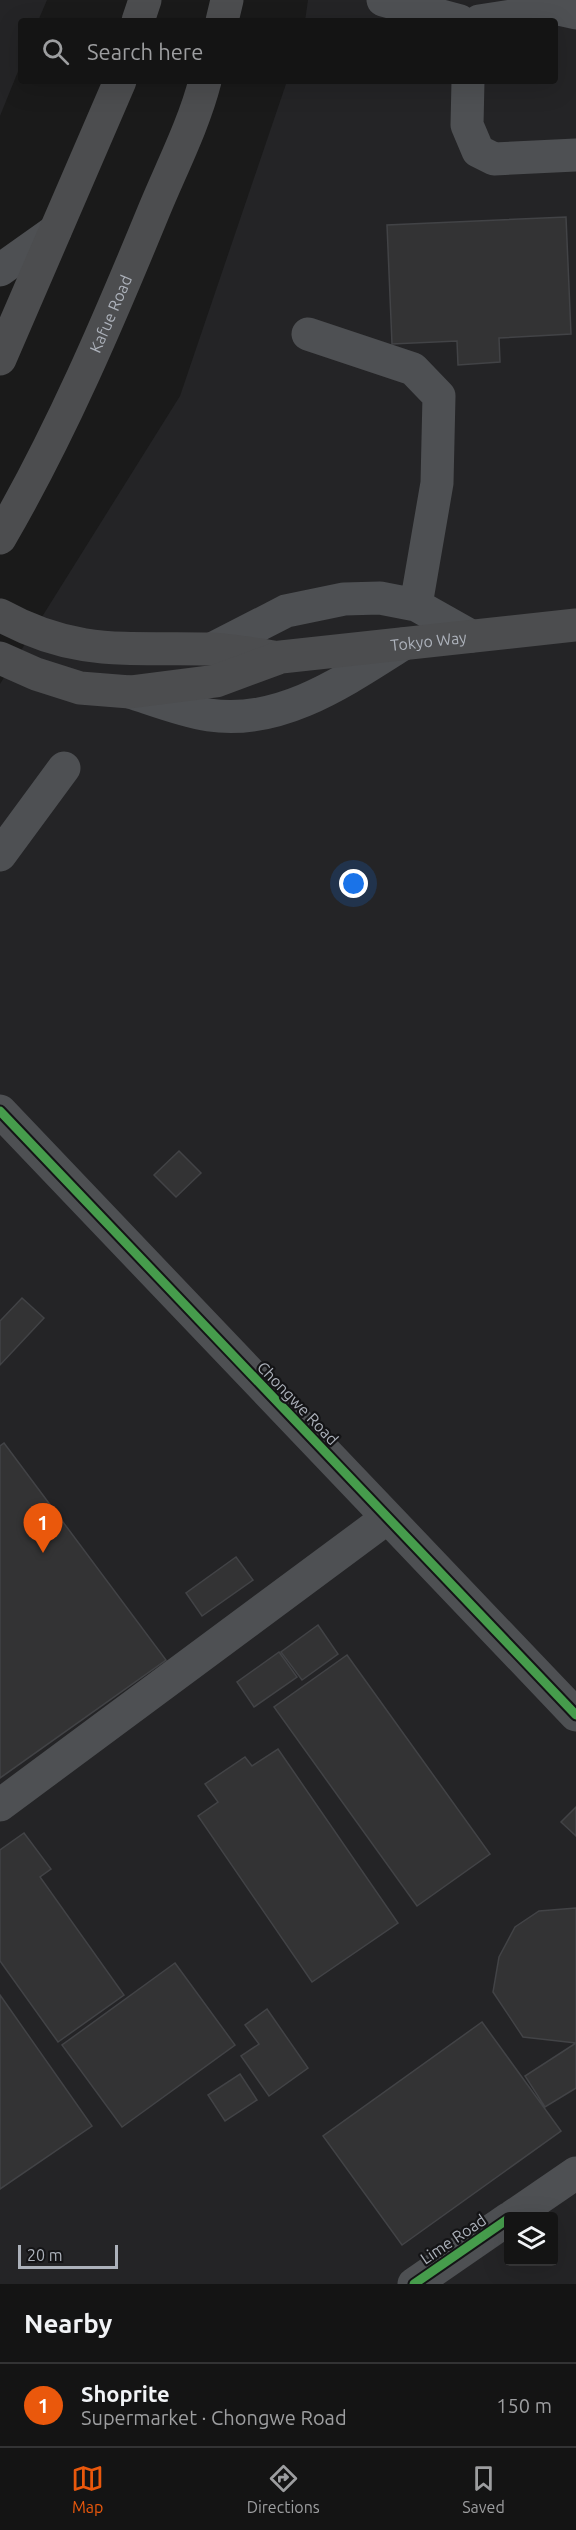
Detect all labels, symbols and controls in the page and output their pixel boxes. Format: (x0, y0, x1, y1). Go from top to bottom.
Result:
search box (18, 18, 558, 84)
icon: search (39, 35, 72, 68)
text: Search here (87, 39, 203, 64)
street label: Kafue Road (86, 272, 135, 355)
street label: Tokyo Way (389, 628, 468, 654)
your location (339, 869, 368, 898)
street label: Chongwe Road (254, 1358, 342, 1448)
pin: 1 (24, 1504, 63, 1553)
street label: Lime Road (417, 2211, 489, 2267)
map controls (504, 2212, 558, 2266)
button: layers (504, 2212, 558, 2266)
scale bar (18, 2242, 118, 2270)
text: 20 m (27, 2246, 63, 2264)
text: Nearby (24, 2309, 112, 2338)
text: Shoprite (81, 2381, 170, 2406)
text: 1 (38, 2394, 49, 2417)
text: 150 m (496, 2394, 552, 2417)
text: Supermarket · Chongwe Road (81, 2406, 347, 2429)
tab: Map (71, 2462, 104, 2516)
tab: Directions (247, 2462, 320, 2516)
tab: Saved (462, 2462, 505, 2516)

